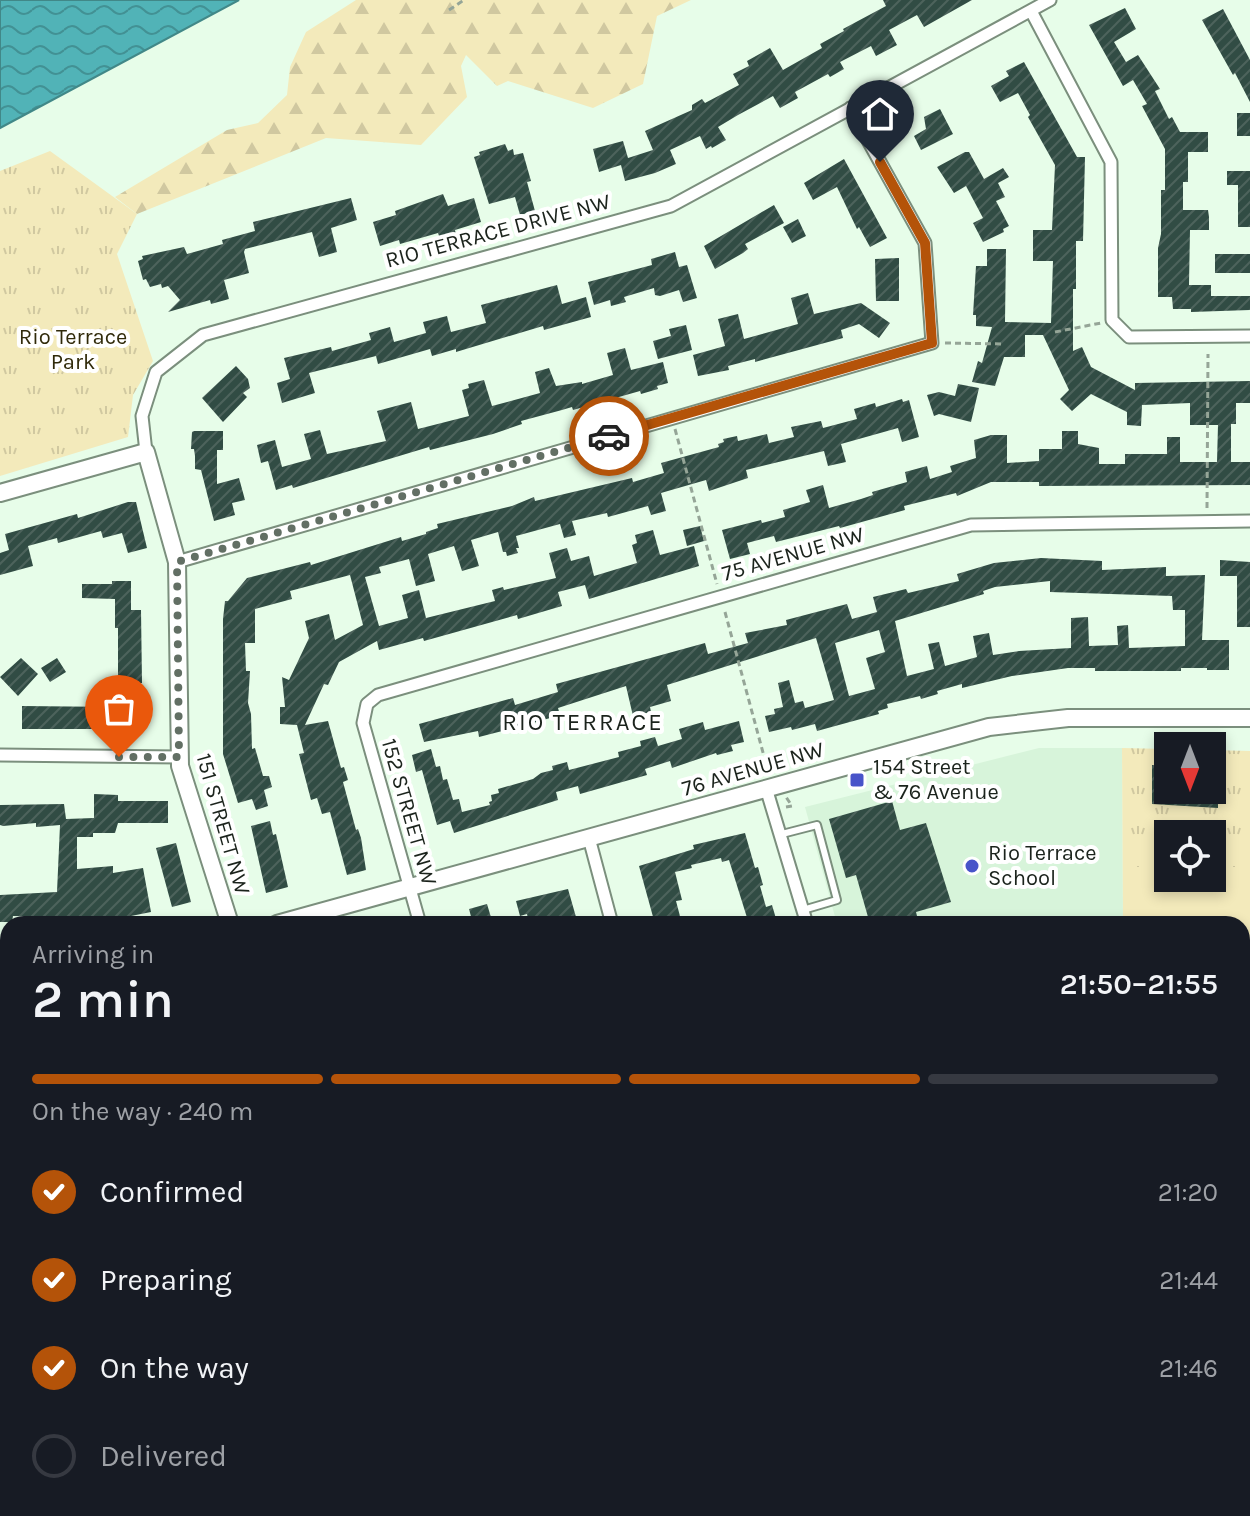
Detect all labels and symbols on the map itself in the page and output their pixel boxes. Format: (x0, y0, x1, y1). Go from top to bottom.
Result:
pin (846, 80, 914, 162)
street label: RIO TERRACE DRIVE NW (383, 188, 614, 274)
park label: Rio Terrace Park (19, 324, 127, 375)
courier (569, 396, 649, 476)
street label: 75 AVENUE NW (719, 521, 867, 587)
pin (85, 675, 153, 757)
district label: RIO TERRACE (502, 708, 664, 736)
north arrow (1154, 732, 1226, 804)
street label: 152 STREET NW (376, 736, 442, 889)
street label: 76 AVENUE NW (679, 736, 827, 802)
street label: 151 STREET NW (190, 750, 256, 898)
place label: 154 Street & 76 Avenue (873, 754, 999, 805)
marker: 154 Street & 76 Avenue (848, 771, 866, 789)
place label: Rio Terrace School (988, 840, 1097, 891)
marker: Rio Terrace School (963, 857, 981, 875)

